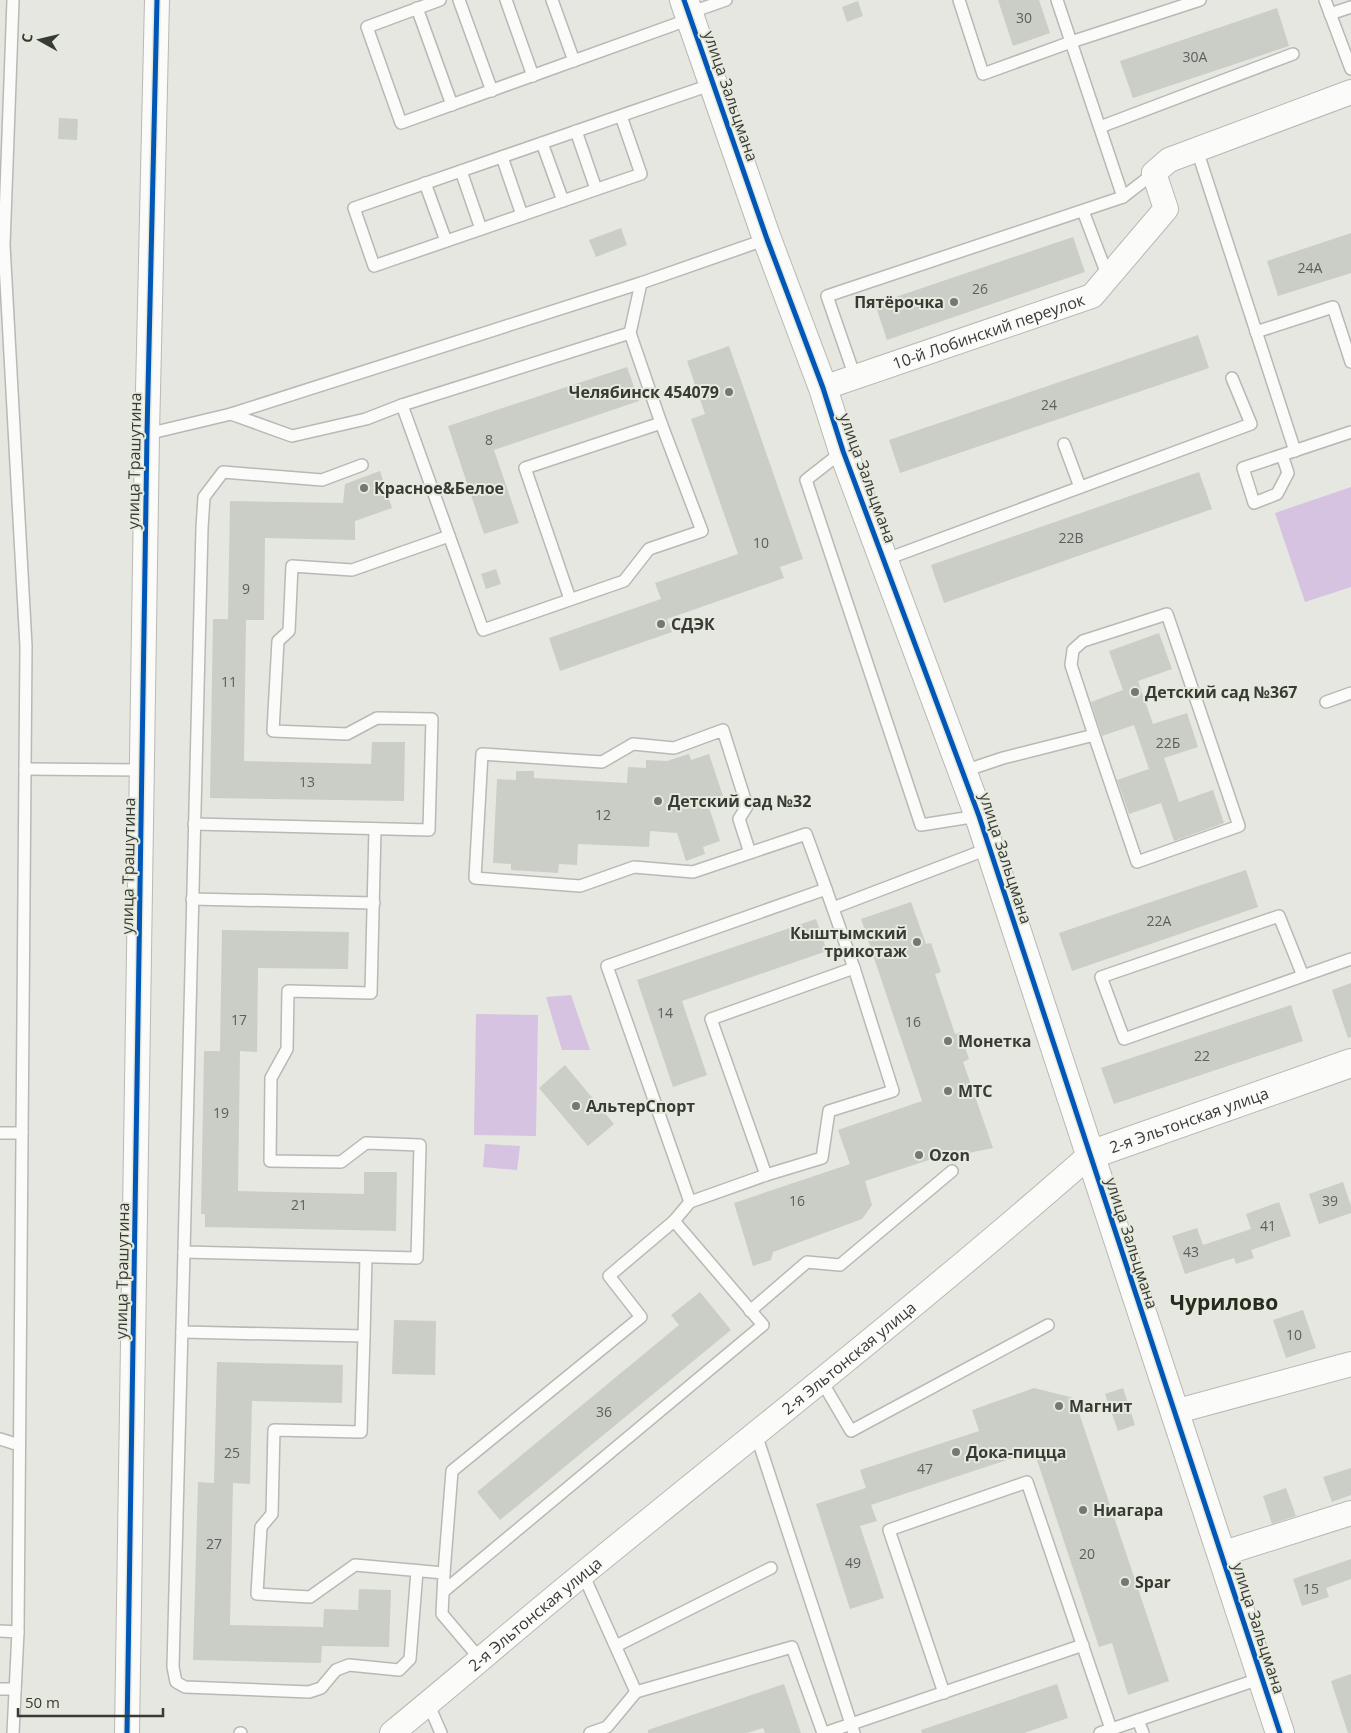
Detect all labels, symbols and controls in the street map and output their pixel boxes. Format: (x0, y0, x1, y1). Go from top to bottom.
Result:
house number: 30 (1016, 8, 1032, 27)
north arrow (15, 15, 65, 65)
street label: улица Зальцмана (698, 28, 764, 164)
text: С (17, 32, 37, 44)
house number: 30А (1183, 47, 1208, 66)
house number: 24А (1298, 258, 1323, 277)
house number: 26 (972, 279, 988, 298)
street label: 10-й Лобинский переулок (890, 288, 1088, 374)
place label: Пятёрочка (854, 291, 944, 313)
marker: Пятёрочка (948, 296, 960, 308)
place label: Челябинск 454079 (569, 381, 719, 403)
marker: Челябинск 454079 (723, 386, 735, 398)
street label: улица Трашутина (122, 392, 146, 530)
house number: 24 (1041, 395, 1057, 414)
street label: улица Зальцмана (834, 410, 902, 546)
house number: 8 (485, 430, 493, 449)
place label: Красное&Белое (374, 477, 504, 499)
marker: Красное&Белое (358, 482, 370, 494)
house number: 22В (1058, 528, 1084, 547)
house number: 10 (753, 533, 769, 552)
house number: 9 (242, 579, 250, 598)
place label: СДЭК (671, 613, 715, 635)
marker: СДЭК (655, 618, 667, 630)
house number: 11 (221, 672, 237, 691)
place label: Детский сад №367 (1145, 681, 1297, 703)
marker: Детский сад №367 (1129, 686, 1141, 698)
house number: 22Б (1156, 733, 1180, 752)
house number: 13 (299, 772, 315, 791)
place label: Детский сад №32 (668, 790, 811, 812)
street label: улица Зальцмана (974, 790, 1038, 926)
marker: Детский сад №32 (652, 795, 664, 807)
street label: улица Трашутина (116, 797, 140, 935)
house number: 12 (595, 805, 611, 824)
house number: 22А (1147, 911, 1172, 930)
place label: Кыштымский трикотаж (790, 922, 907, 962)
marker: Кыштымский трикотаж (911, 936, 923, 948)
house number: 14 (657, 1003, 673, 1022)
house number: 17 (231, 1010, 247, 1029)
house number: 16 (905, 1012, 921, 1031)
place label: Монетка (958, 1030, 1031, 1052)
marker: Монетка (942, 1035, 954, 1047)
house number: 22 (1194, 1046, 1210, 1065)
place label: МТС (958, 1080, 993, 1102)
street label: 2-я Эльтонская улица (1106, 1082, 1272, 1158)
marker: МТС (942, 1085, 954, 1097)
place label: АльтерСпорт (586, 1095, 695, 1117)
marker: АльтерСпорт (570, 1100, 582, 1112)
house number: 19 (213, 1103, 229, 1122)
place label: Ozon (929, 1144, 970, 1166)
marker: Ozon (913, 1149, 925, 1161)
street label: улица Зальцмана (1100, 1175, 1164, 1311)
house number: 16 (789, 1191, 805, 1210)
house number: 39 (1322, 1191, 1338, 1210)
house number: 21 (291, 1195, 307, 1214)
street label: улица Трашутина (110, 1202, 134, 1340)
house number: 41 (1260, 1216, 1276, 1235)
house number: 43 (1183, 1242, 1199, 1261)
district label: Чурилово (1170, 1288, 1278, 1316)
street label: 2-я Эльтонская улица (777, 1296, 921, 1419)
house number: 10 (1286, 1325, 1302, 1344)
place label: Магнит (1069, 1395, 1133, 1417)
marker: Магнит (1053, 1400, 1065, 1412)
house number: 36 (596, 1402, 612, 1421)
place label: Дока-пицца (966, 1441, 1066, 1463)
house number: 25 (224, 1443, 240, 1462)
marker: Дока-пицца (950, 1446, 962, 1458)
house number: 47 (917, 1459, 933, 1478)
place label: Ниагара (1093, 1499, 1164, 1521)
marker: Ниагара (1077, 1504, 1089, 1516)
house number: 27 (206, 1534, 222, 1553)
house number: 20 (1079, 1544, 1095, 1563)
street label: 2-я Эльтонская улица (464, 1552, 606, 1676)
house number: 49 (845, 1553, 861, 1572)
street label: улица Зальцмана (1227, 1560, 1291, 1696)
place label: Spar (1135, 1571, 1171, 1593)
marker: Spar (1119, 1576, 1131, 1588)
house number: 15 (1303, 1579, 1319, 1598)
scale bar (18, 1686, 162, 1718)
text: 50 m (25, 1692, 60, 1712)

